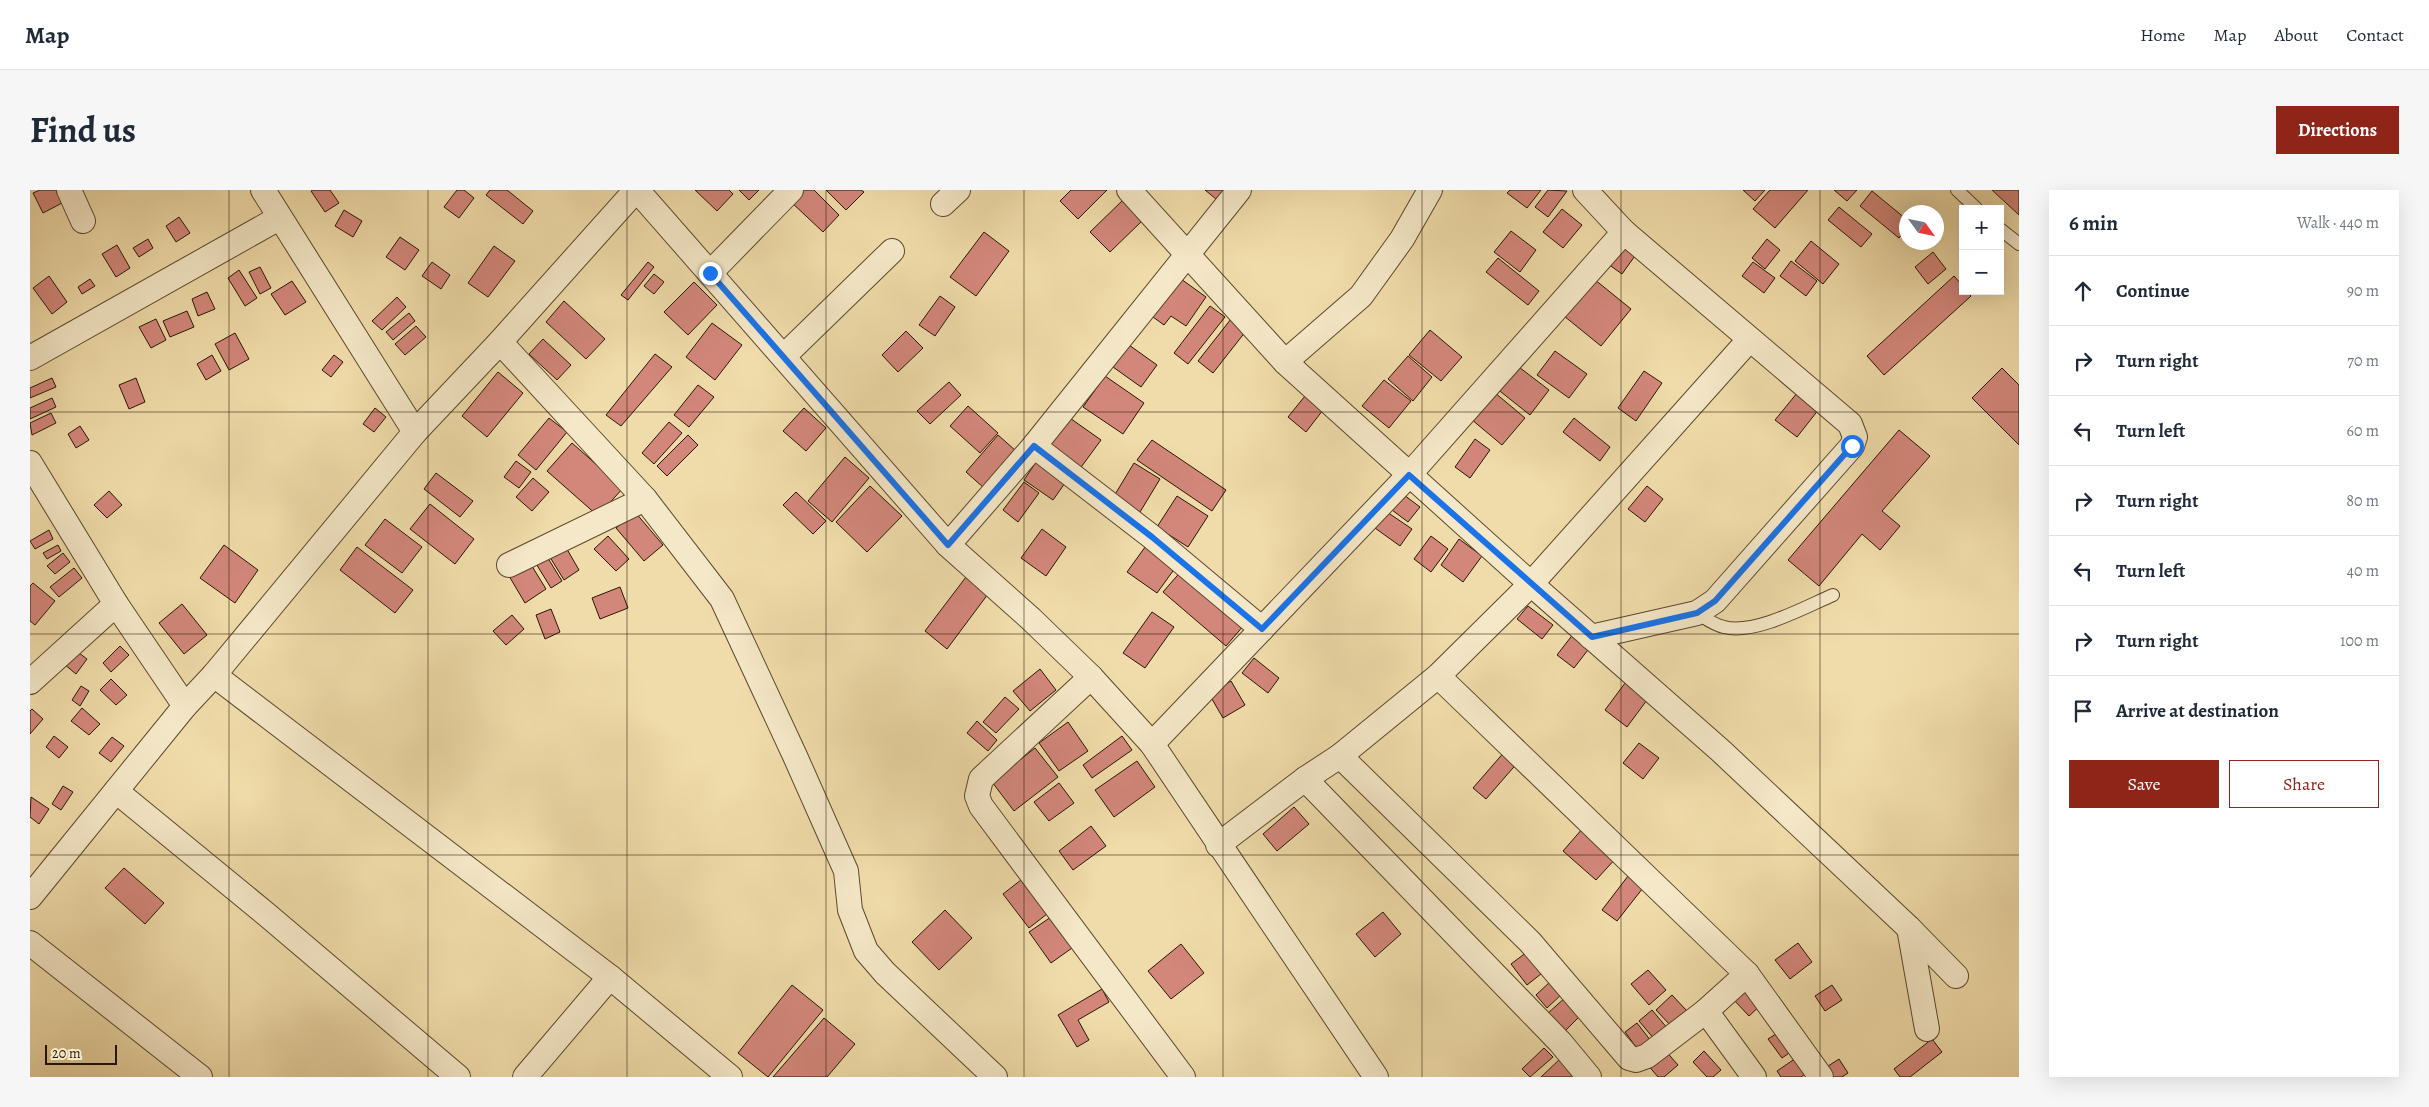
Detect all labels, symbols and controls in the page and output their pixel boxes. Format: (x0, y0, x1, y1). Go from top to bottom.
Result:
text: Map (25, 19, 69, 51)
text: Home (2140, 23, 2185, 47)
text: Map (2213, 23, 2246, 47)
text: About (2274, 23, 2318, 47)
text: Contact (2346, 23, 2404, 47)
text: Find us (30, 106, 136, 154)
button: Directions (2276, 106, 2399, 154)
north arrow (1899, 205, 1944, 250)
map controls (1959, 205, 2004, 295)
button: + (1959, 205, 2004, 250)
text: 6 min (2069, 209, 2118, 237)
text: Walk · 440 m (2297, 212, 2379, 234)
button: − (1959, 250, 2004, 295)
route end (699, 262, 722, 285)
icon: ahead (2069, 277, 2097, 305)
text: Continue (2116, 278, 2190, 304)
text: 90 m (2347, 280, 2379, 302)
icon: right (2069, 347, 2097, 375)
text: Turn right (2116, 348, 2198, 374)
text: 70 m (2347, 350, 2379, 372)
icon: left (2069, 417, 2097, 445)
text: Turn left (2116, 418, 2185, 444)
text: 60 m (2347, 420, 2379, 442)
route start (1841, 435, 1864, 458)
icon: right (2069, 487, 2097, 515)
text: Turn right (2116, 488, 2198, 514)
text: 80 m (2346, 490, 2379, 512)
icon: left (2069, 557, 2097, 585)
text: Turn left (2116, 558, 2185, 584)
text: 40 m (2347, 560, 2379, 582)
icon: right (2069, 627, 2097, 655)
text: Turn right (2116, 628, 2198, 654)
text: 100 m (2340, 630, 2379, 652)
icon: arrive (2069, 697, 2097, 725)
text: Arrive at destination (2116, 698, 2279, 724)
button: Save (2069, 760, 2219, 808)
button: Share (2229, 760, 2379, 808)
scale bar (45, 1042, 118, 1065)
text: 20 m (52, 1044, 81, 1063)

